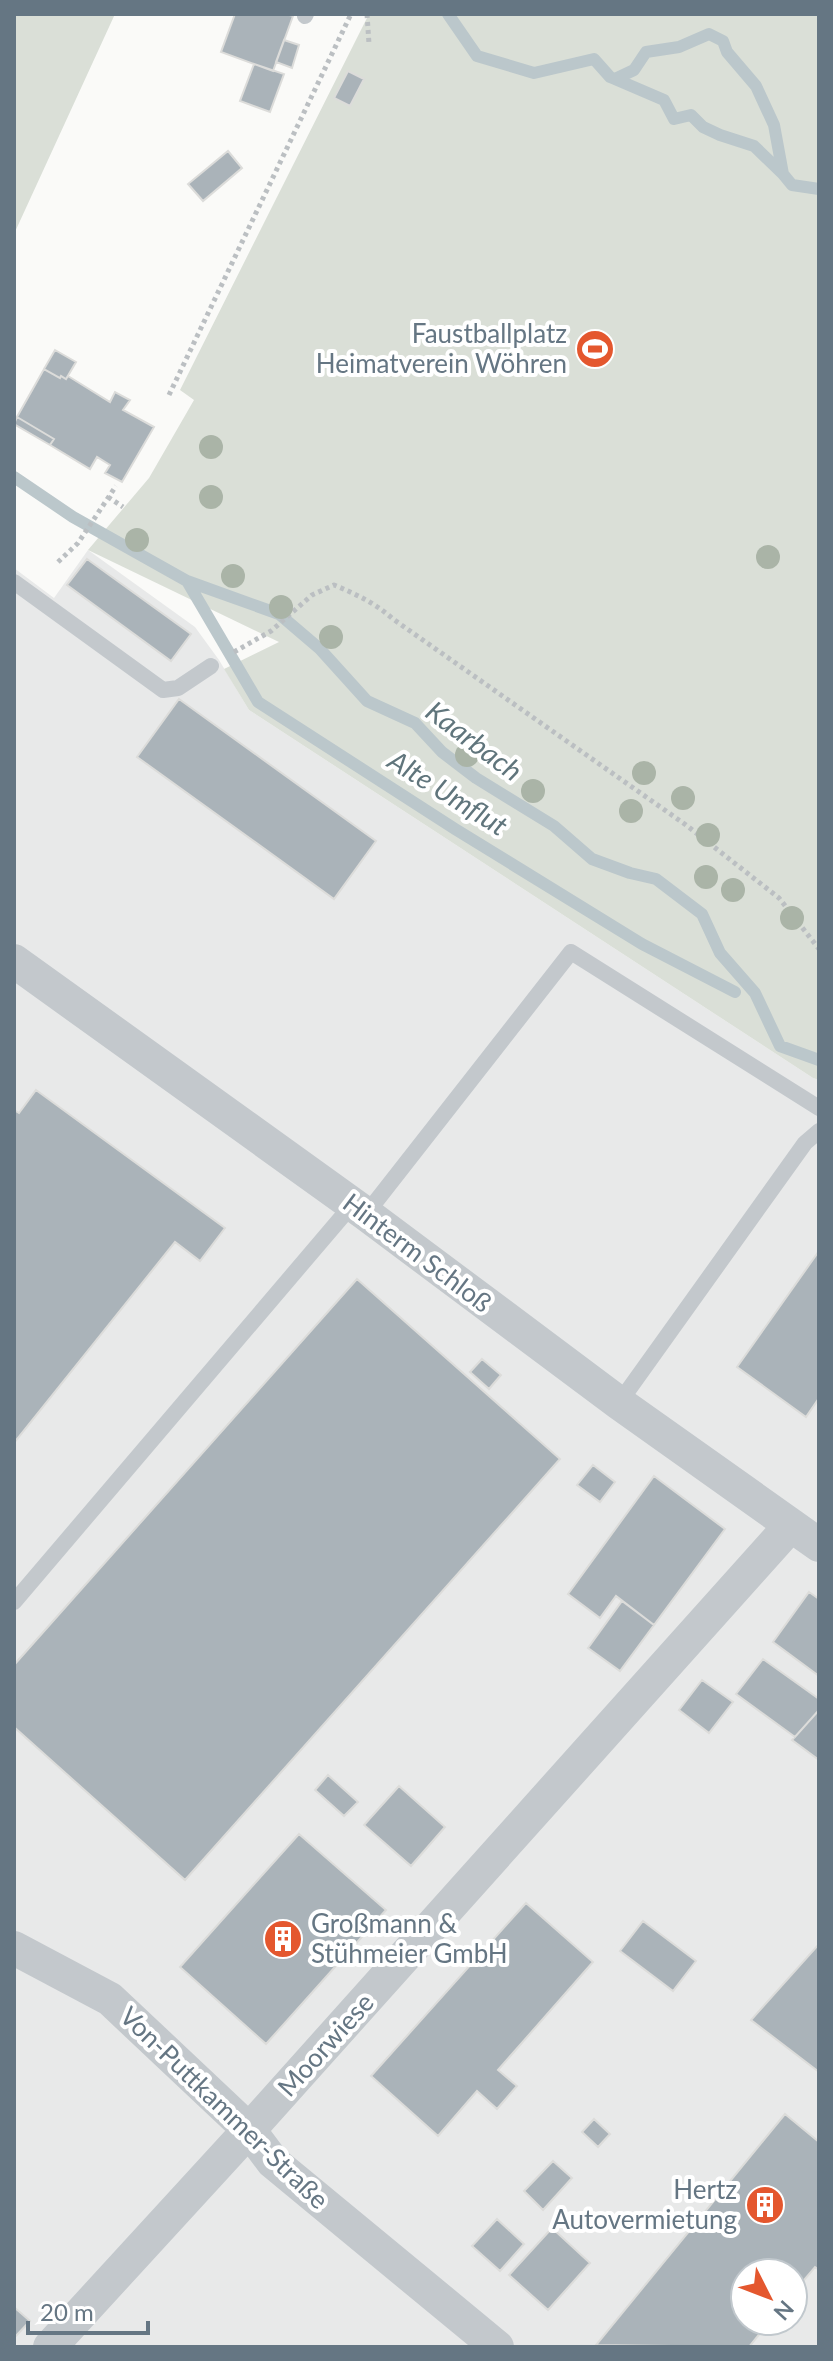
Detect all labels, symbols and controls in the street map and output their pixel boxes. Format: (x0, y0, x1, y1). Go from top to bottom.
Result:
place label: Faustballplatz Heimatverein Wöhren (316, 317, 567, 379)
sports icon: Faustballplatz Heimatverein Wöhren (574, 328, 616, 370)
water label: Kaarbach (420, 693, 529, 787)
water label: Alte Umflut (382, 742, 515, 842)
street label: Hinterm Schloß (337, 1186, 498, 1318)
place label: Großmann & Stühmeier GmbH (311, 1907, 508, 1969)
building icon: Großmann & Stühmeier GmbH (262, 1918, 304, 1960)
street label: Moorwiese (271, 1986, 380, 2103)
street label: Von-Puttkammer-Straße (114, 1999, 336, 2215)
place label: Hertz Autovermietung (552, 2173, 737, 2235)
building icon: Hertz Autovermietung (744, 2184, 786, 2226)
north arrow (729, 2257, 809, 2337)
scale bar (28, 2285, 148, 2335)
text: N (769, 2295, 800, 2326)
text: 20 m (40, 2297, 94, 2326)

